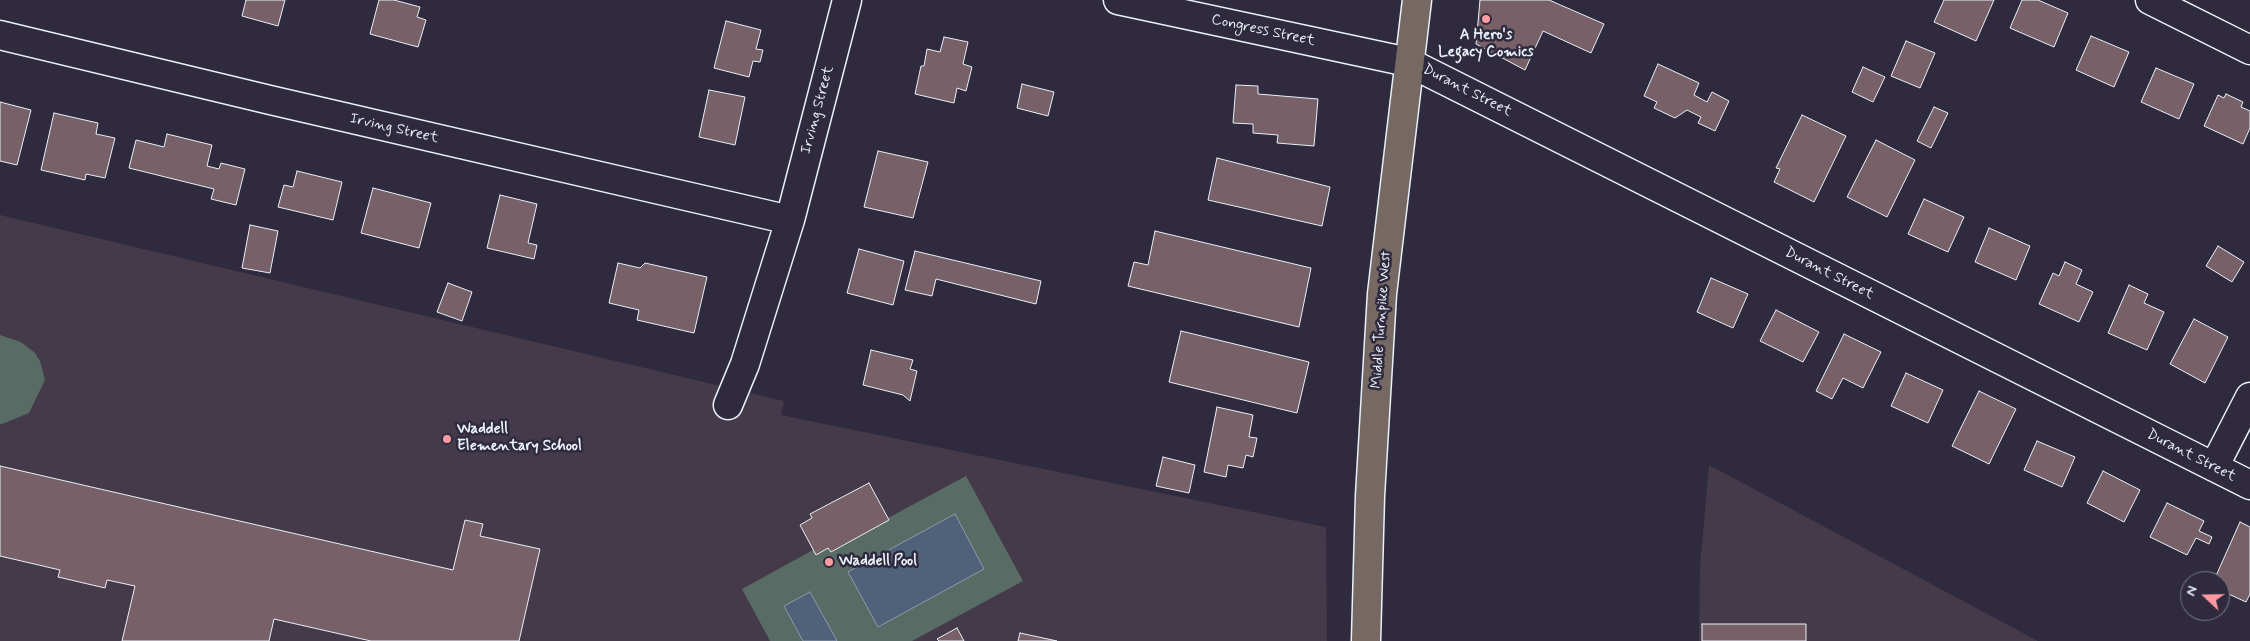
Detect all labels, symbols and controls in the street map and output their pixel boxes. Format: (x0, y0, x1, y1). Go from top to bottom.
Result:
street label: Congress Street (1210, 11, 1316, 51)
marker: A Hero's Legacy Comics (1480, 13, 1492, 25)
place label: A Hero's Legacy Comics (1438, 27, 1534, 62)
street label: Durant Street (1419, 61, 1515, 121)
street label: Irving Street (798, 64, 838, 156)
street label: Irving Street (348, 110, 440, 148)
street label: Durant Street (1781, 244, 1877, 304)
street label: Middle Turnpike West (1368, 251, 1396, 389)
place label: Waddell Elementary School (457, 421, 582, 456)
street label: Durant Street (2143, 426, 2239, 486)
marker: Waddell Elementary School (441, 433, 453, 445)
place label: Waddell Pool (839, 553, 917, 571)
marker: Waddell Pool (823, 556, 835, 568)
north arrow (2180, 571, 2230, 621)
text: N (2182, 583, 2202, 599)

